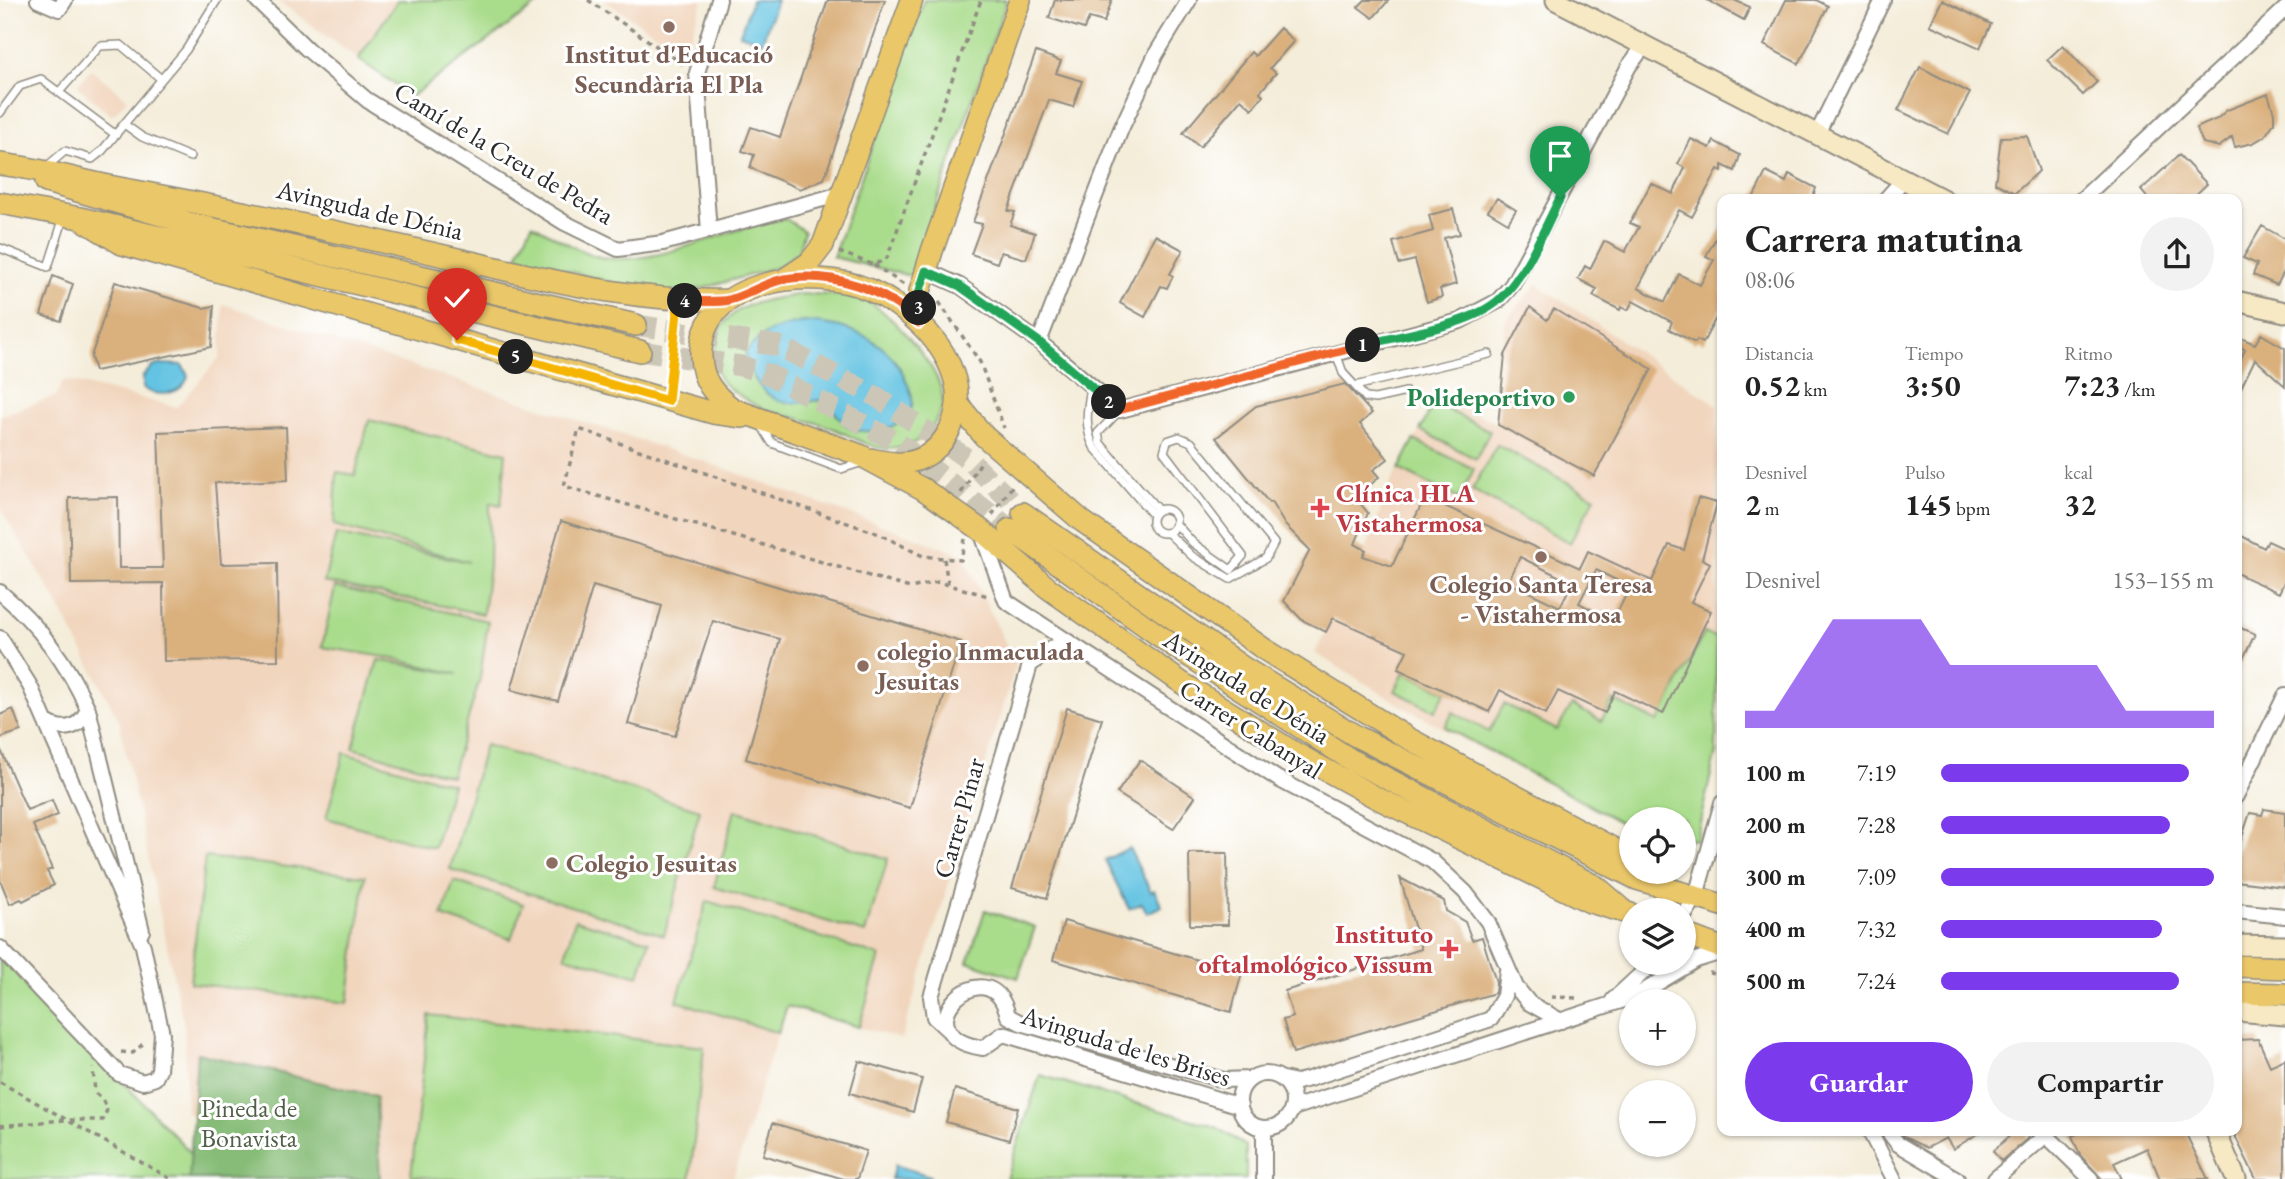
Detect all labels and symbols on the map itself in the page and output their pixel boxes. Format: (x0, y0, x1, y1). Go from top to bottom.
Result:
marker: Institut d'Educació Secundària El Pla (661, 19, 677, 35)
place label: Institut d'Educació Secundària El Pla (565, 37, 773, 101)
street label: Camí de la Creu de Pedra (388, 74, 621, 232)
pin (1530, 126, 1590, 198)
street label: Avinguda de Dénia (273, 172, 467, 248)
pin (427, 268, 487, 340)
pin: 4 (668, 284, 702, 318)
pin: 3 (902, 290, 936, 326)
pin: 1 (1346, 328, 1380, 362)
pin: 5 (498, 340, 534, 374)
place label: Polideportivo (1407, 380, 1555, 414)
pin: 2 (1092, 384, 1126, 420)
marker: Polideportivo (1561, 389, 1577, 405)
place label: Clínica HLA Vistahermosa (1336, 476, 1483, 540)
marker: Clínica HLA Vistahermosa (1310, 498, 1330, 518)
marker: Colegio Santa Teresa - Vistahermosa (1533, 549, 1549, 565)
place label: Colegio Santa Teresa - Vistahermosa (1429, 567, 1653, 631)
street label: Avinguda de Dénia (1157, 622, 1337, 752)
place label: colegio Inmaculada Jesuitas (874, 634, 1085, 698)
marker: colegio Inmaculada Jesuitas (855, 658, 871, 674)
street label: Carrer Cabanyal (1173, 671, 1329, 787)
street label: Carrer Pinar (926, 754, 992, 882)
place label: Colegio Jesuitas (566, 846, 737, 880)
marker: Colegio Jesuitas (544, 855, 560, 871)
place label: Instituto oftalmológico Vissum (1198, 917, 1433, 981)
marker: Instituto oftalmológico Vissum (1439, 939, 1459, 959)
street label: Avinguda de les Brises (1016, 998, 1235, 1094)
park label: Pineda de Bonavista (201, 1091, 298, 1155)

